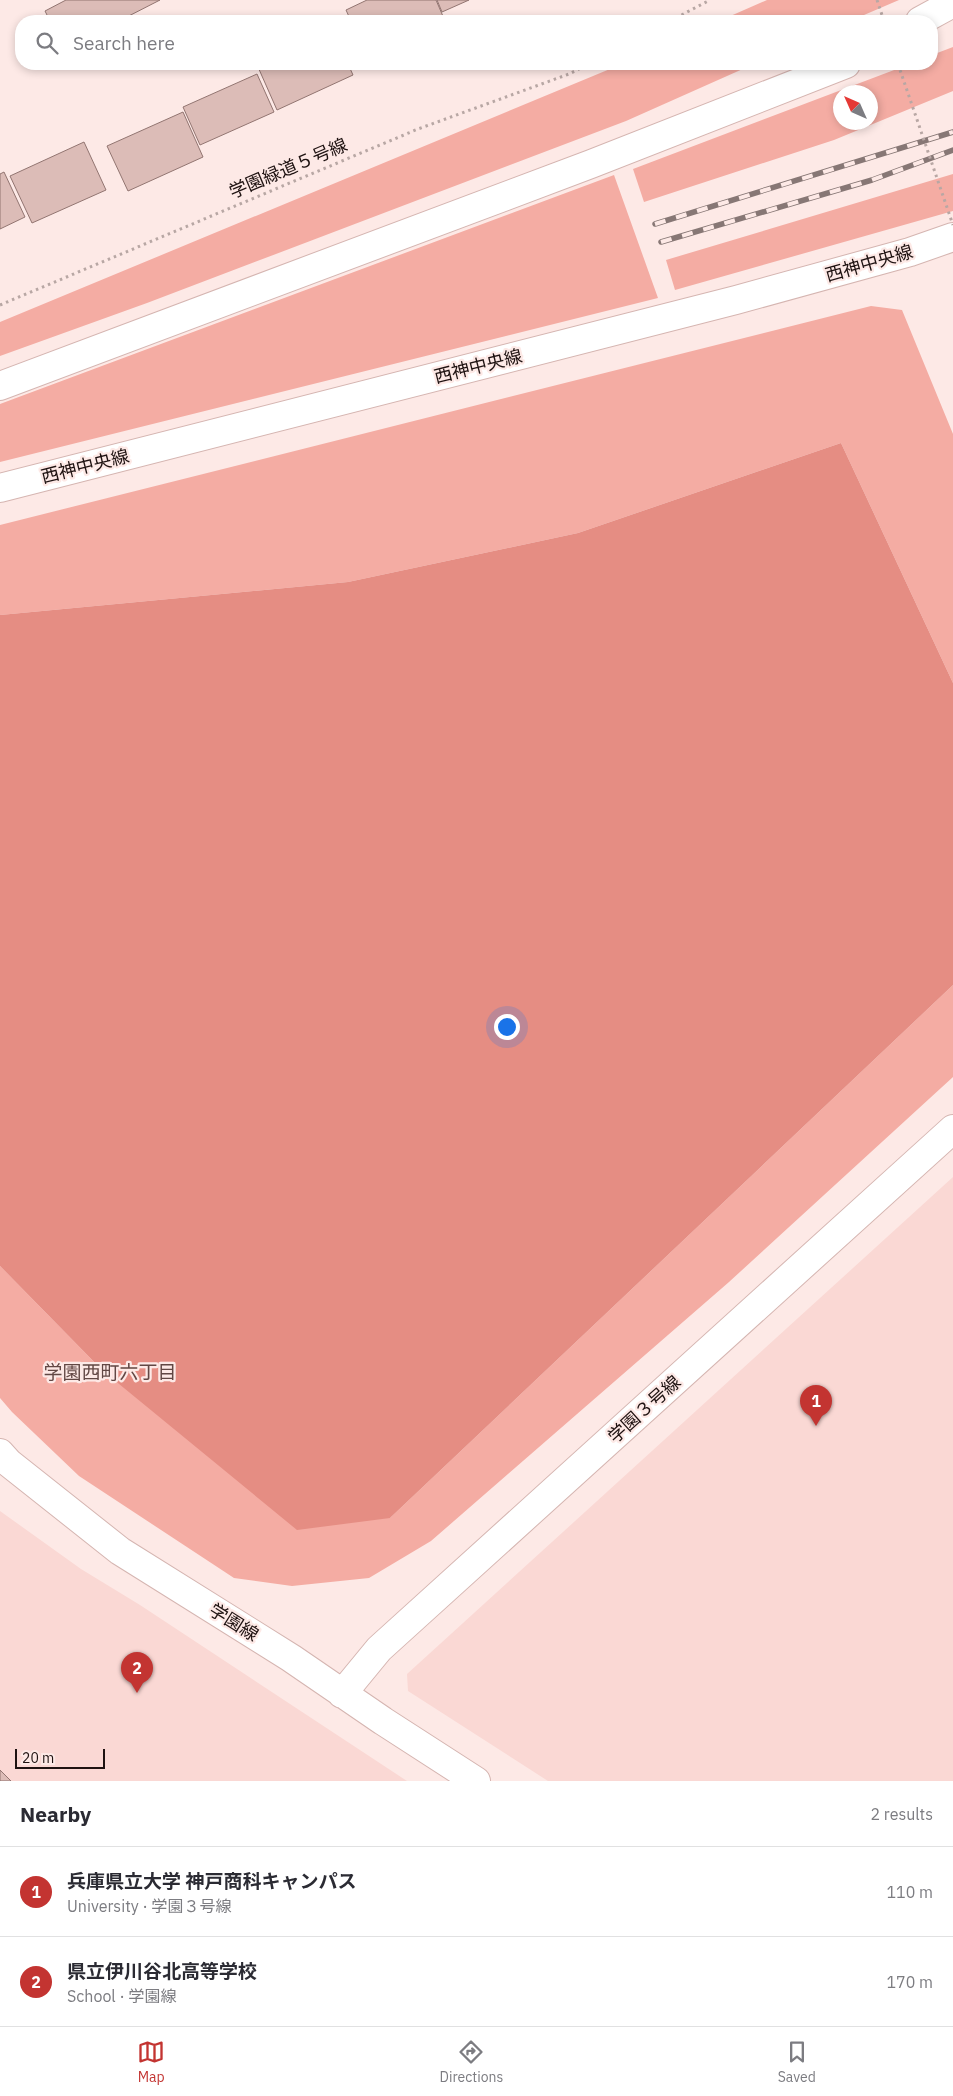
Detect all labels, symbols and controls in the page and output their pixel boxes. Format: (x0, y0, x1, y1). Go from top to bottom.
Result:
search box (15, 15, 938, 70)
icon: search (33, 29, 61, 57)
text: Search here (73, 31, 175, 55)
north arrow (833, 85, 878, 130)
street label: 学園緑道５号線 (226, 133, 350, 203)
street label: 西神中央線 (823, 240, 915, 286)
street label: 西神中央線 (432, 344, 524, 388)
street label: 西神中央線 (39, 444, 131, 488)
your location (494, 1014, 520, 1040)
district label: 学園西町六丁目 (43, 1360, 177, 1384)
street label: 学園３号線 (603, 1370, 685, 1448)
pin: 1 (800, 1385, 832, 1426)
street label: 学園線 (205, 1598, 263, 1646)
pin: 2 (121, 1652, 153, 1693)
scale bar (15, 1746, 105, 1769)
text: 20 m (22, 1749, 54, 1767)
text: Nearby (20, 1800, 91, 1828)
text: 2 results (870, 1804, 933, 1824)
text: 兵庫県立大学 神戸商科キャンパス (67, 1869, 357, 1893)
text: 1 (31, 1882, 41, 1902)
text: 110 m (886, 1882, 933, 1902)
text: University · 学園３号線 (67, 1896, 232, 1916)
text: 県立伊川谷北高等学校 (67, 1959, 257, 1983)
text: 2 (31, 1972, 41, 1992)
text: 170 m (886, 1972, 933, 1992)
text: School · 学園線 (67, 1986, 176, 2006)
tab: Map (137, 2038, 165, 2086)
tab: Directions (440, 2038, 503, 2086)
tab: Saved (778, 2038, 816, 2086)

